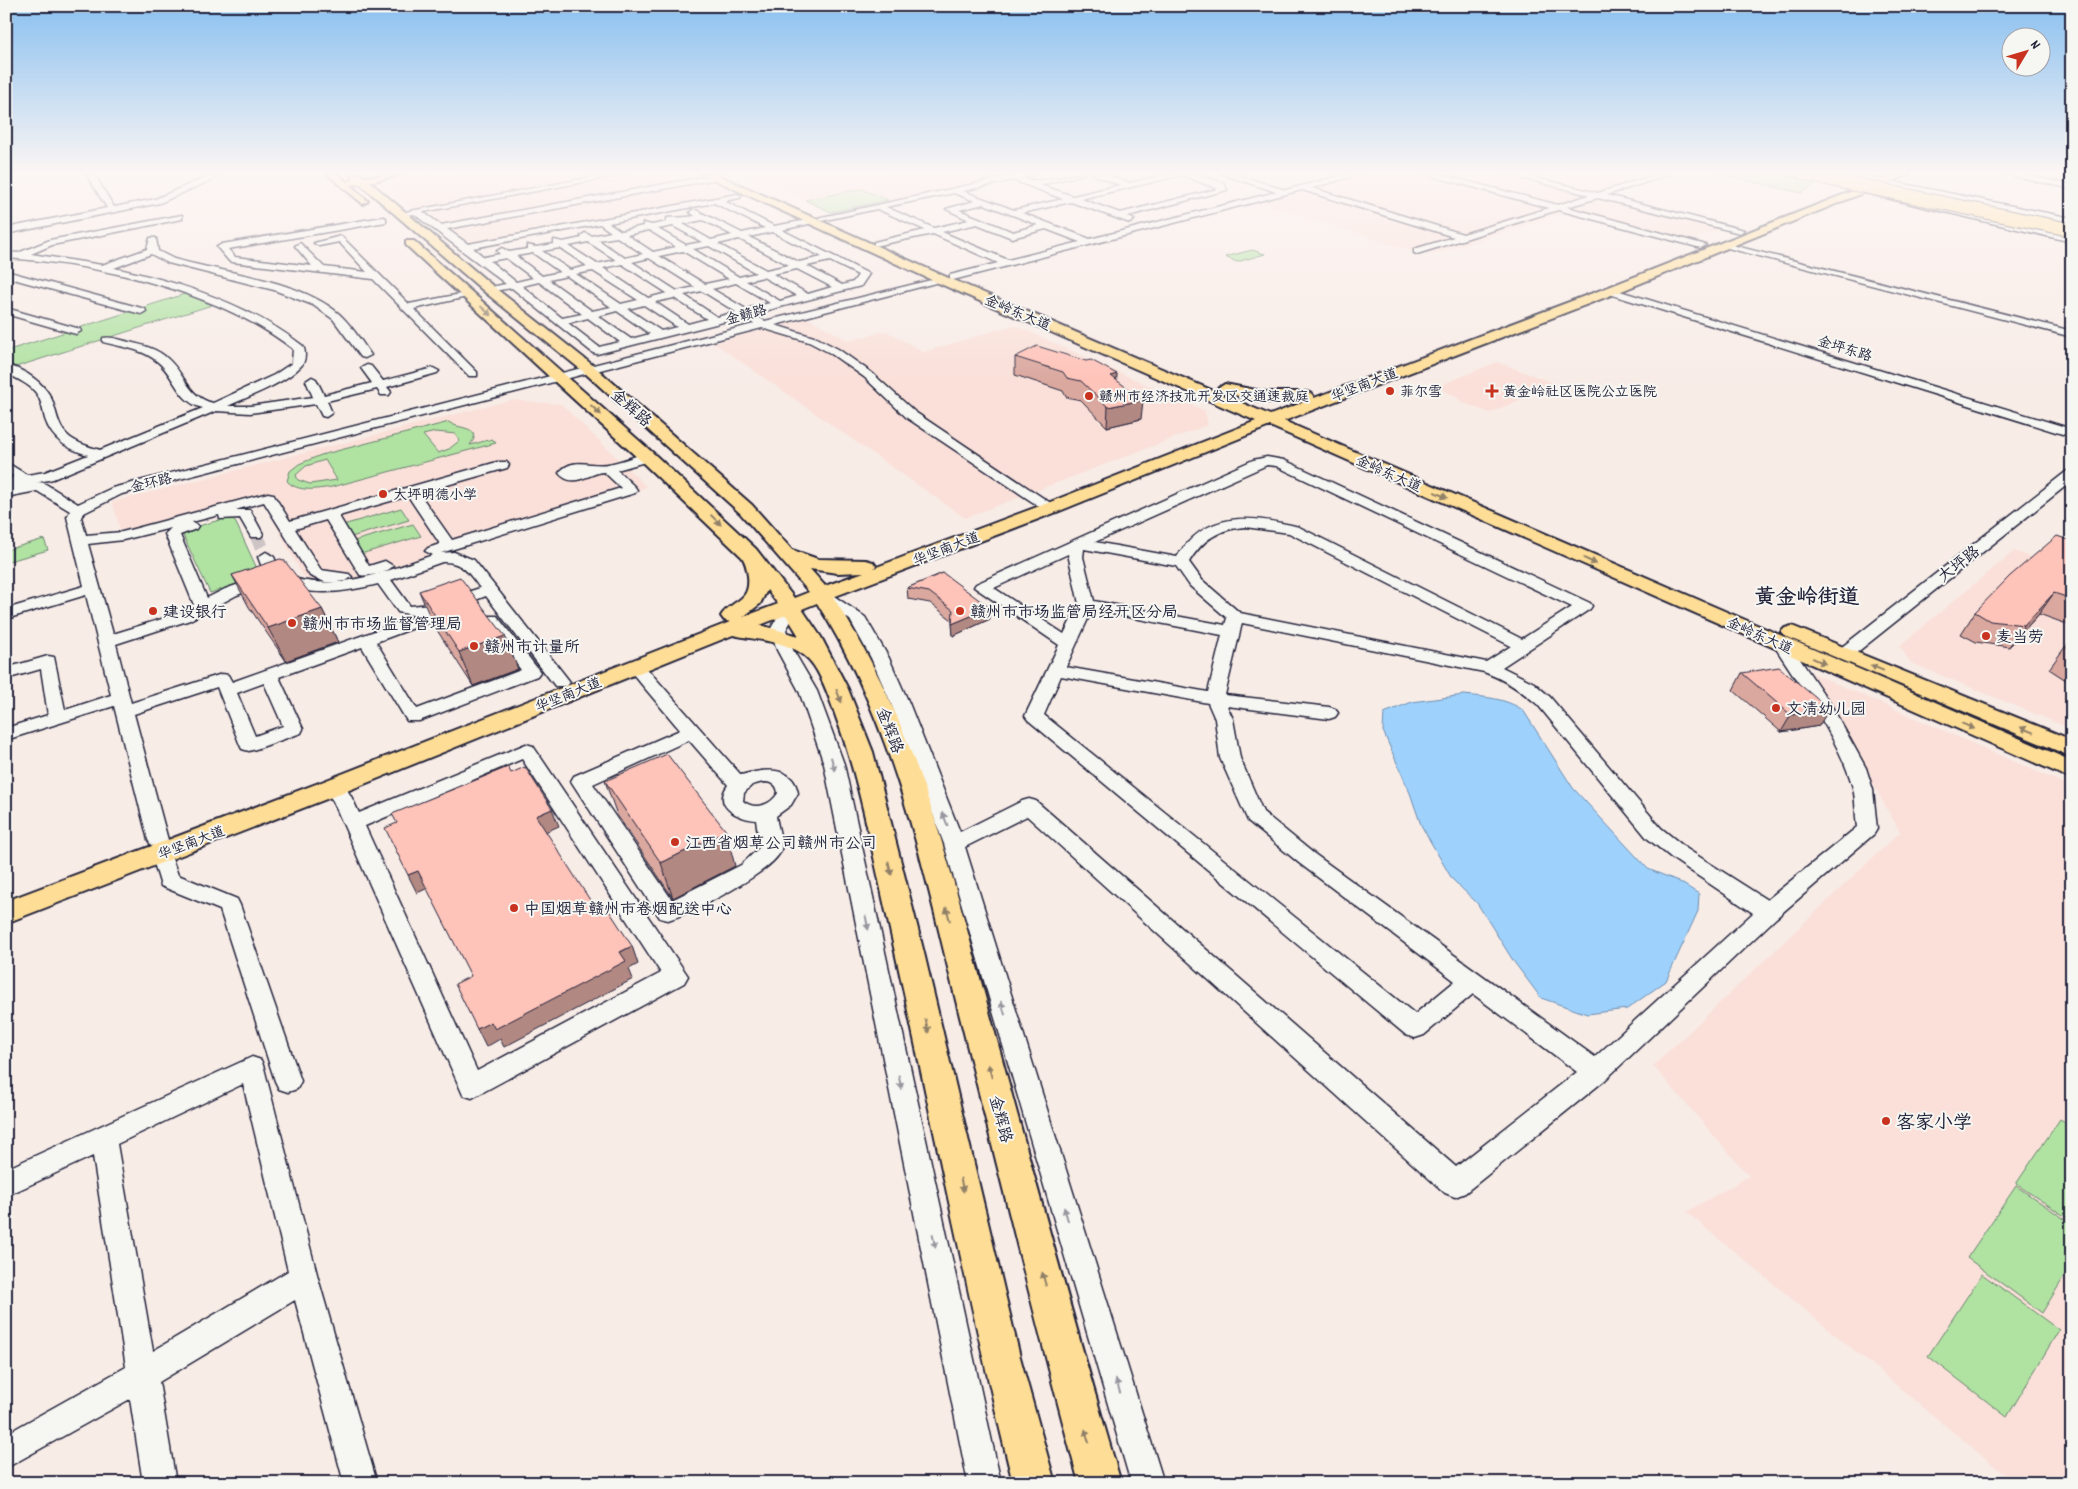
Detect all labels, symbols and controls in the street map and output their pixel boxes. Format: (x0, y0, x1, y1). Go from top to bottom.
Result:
north arrow (2000, 28, 2050, 78)
text: N (2025, 36, 2045, 54)
street label: 金岭东大道 (981, 291, 1053, 337)
street label: 金赣路 (724, 301, 769, 331)
one-way arrow (480, 305, 492, 317)
street label: 金坪东路 (1815, 332, 1874, 368)
street label: 华坚南大道 (1328, 364, 1401, 408)
place label: 菲尔雪 (1400, 383, 1442, 403)
place label: 黄金岭社区医院公立医院 (1503, 383, 1657, 403)
street label: 金辉路 (605, 384, 656, 433)
marker: 黄金岭社区医院公立医院 (1485, 384, 1499, 398)
marker: 菲尔雪 (1384, 385, 1396, 397)
place label: 赣州市经济技术开发区交通速裁庭 (1099, 388, 1309, 408)
marker: 赣州市经济技术开发区交通速裁庭 (1083, 390, 1095, 402)
one-way arrow (589, 404, 601, 416)
street label: 金岭东大道 (1352, 451, 1424, 498)
street label: 金环路 (129, 469, 174, 499)
place label: 大坪明德小学 (393, 486, 477, 506)
marker: 大坪明德小学 (377, 488, 389, 500)
one-way arrow (1434, 492, 1448, 500)
one-way arrow (710, 514, 722, 526)
street label: 华坚南大道 (910, 528, 983, 572)
street label: 大坪路 (1934, 541, 1986, 589)
one-way arrow (1583, 557, 1597, 565)
district label: 黄金岭街道 (1755, 584, 1860, 614)
place label: 建设银行 (163, 602, 227, 625)
place label: 赣州市市场监管局经开区分局 (970, 602, 1178, 625)
marker: 建设银行 (147, 605, 159, 617)
marker: 赣州市市场监管局经开区分局 (954, 605, 966, 617)
street label: 金岭东大道 (1723, 613, 1795, 660)
place label: 赣州市市场监督管理局 (302, 614, 462, 637)
marker: 赣州市市场监督管理局 (286, 617, 298, 629)
place label: 麦当劳 (1996, 627, 2044, 650)
marker: 麦当劳 (1980, 630, 1992, 642)
place label: 赣州市计量所 (484, 637, 580, 660)
marker: 赣州市计量所 (468, 640, 480, 652)
one-way arrow (1812, 658, 1826, 666)
one-way arrow (1870, 663, 1884, 671)
street label: 华坚南大道 (533, 673, 605, 718)
one-way arrow (836, 688, 843, 703)
place label: 文清幼儿园 (1786, 699, 1866, 722)
marker: 文清幼儿园 (1770, 702, 1782, 714)
street label: 金辉路 (869, 704, 908, 757)
one-way arrow (1961, 722, 1975, 730)
one-way arrow (2020, 726, 2034, 734)
one-way arrow (829, 756, 837, 771)
one-way arrow (941, 812, 948, 827)
street label: 华坚南大道 (155, 822, 228, 866)
place label: 江西省烟草公司赣州市公司 (685, 833, 877, 856)
marker: 江西省烟草公司赣州市公司 (669, 836, 681, 848)
one-way arrow (886, 860, 894, 875)
place label: 中国烟草赣州市卷烟配送中心 (524, 899, 732, 922)
marker: 中国烟草赣州市卷烟配送中心 (508, 902, 520, 914)
one-way arrow (944, 906, 952, 921)
one-way arrow (863, 915, 871, 931)
one-way arrow (999, 1000, 1007, 1015)
one-way arrow (923, 1019, 931, 1034)
one-way arrow (985, 1064, 993, 1079)
one-way arrow (896, 1074, 904, 1089)
street label: 金辉路 (982, 1093, 1017, 1146)
place label: 客家小学 (1896, 1111, 1972, 1138)
marker: 客家小学 (1880, 1115, 1892, 1127)
one-way arrow (958, 1177, 966, 1192)
one-way arrow (1061, 1206, 1069, 1221)
one-way arrow (930, 1233, 938, 1249)
one-way arrow (1040, 1272, 1048, 1287)
one-way arrow (1114, 1378, 1122, 1393)
one-way arrow (1083, 1428, 1091, 1443)

